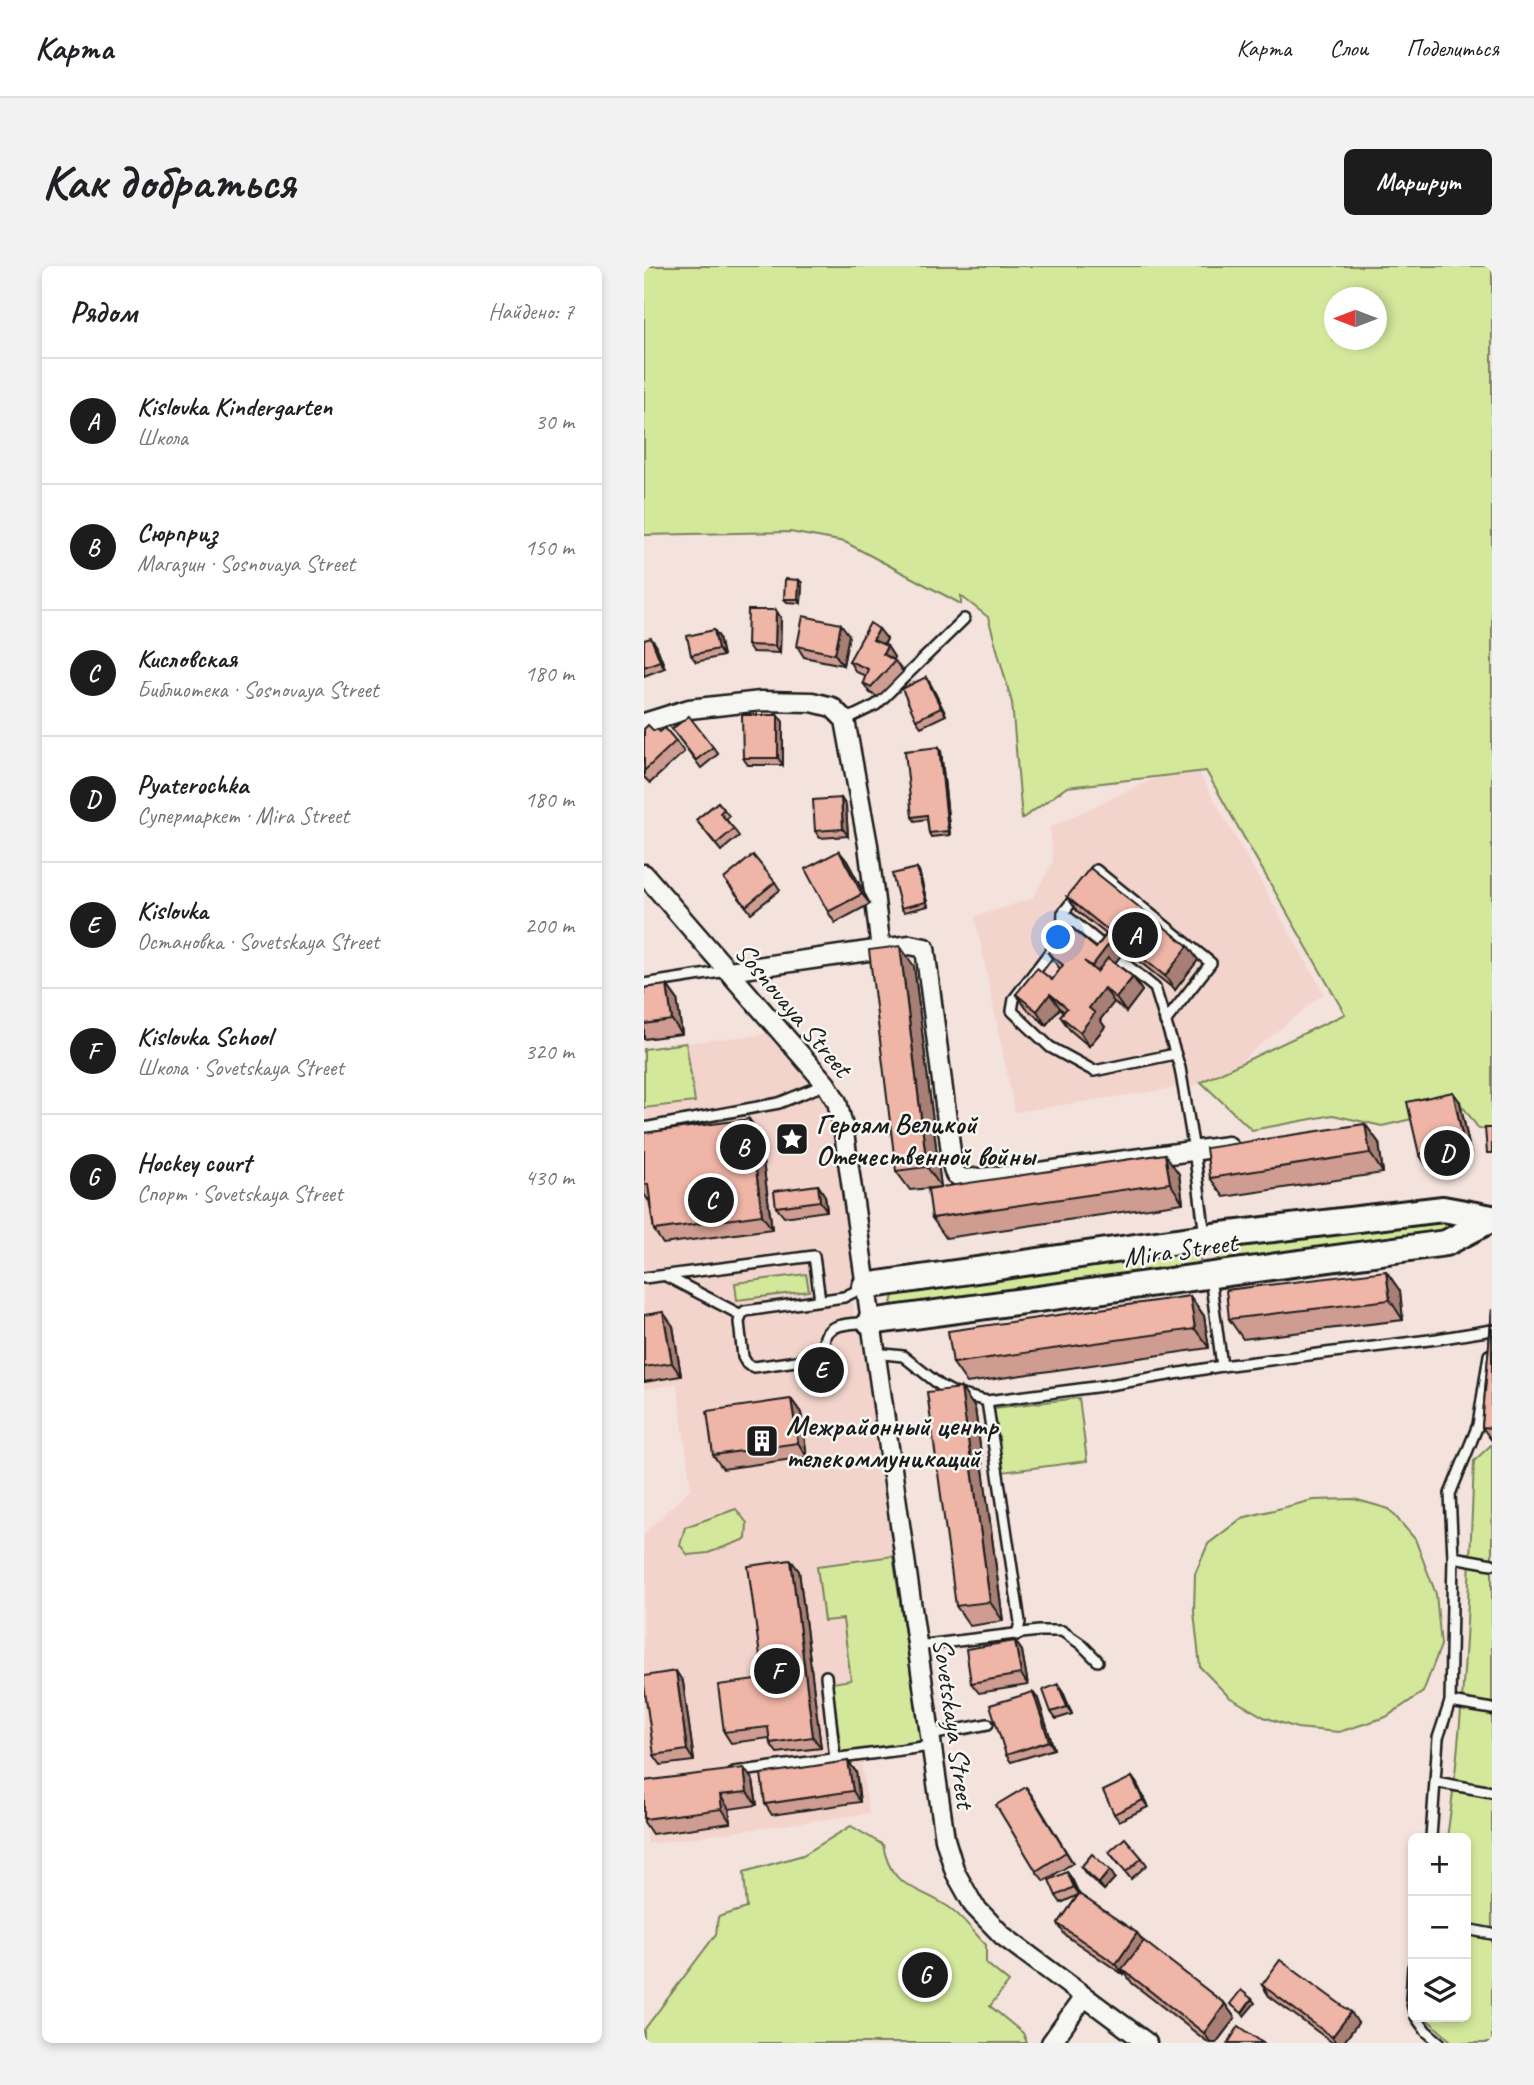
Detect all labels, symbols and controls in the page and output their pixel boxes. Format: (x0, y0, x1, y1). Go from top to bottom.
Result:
text: Карта (35, 27, 114, 69)
text: Карта (1237, 33, 1291, 63)
text: Слои (1329, 33, 1368, 63)
text: Поделиться (1406, 33, 1499, 63)
button: Маршрут (1344, 149, 1492, 215)
text: Как добраться (42, 151, 295, 213)
north arrow (1324, 287, 1387, 350)
text: Рядом (70, 293, 137, 331)
text: Найдено: 7 (488, 297, 574, 326)
text: Kislovka Kindergarten (137, 390, 332, 423)
text: A (87, 407, 99, 436)
text: 30 m (535, 407, 574, 436)
text: Школа (137, 423, 188, 452)
text: Сюрприз (137, 516, 217, 549)
text: B (87, 533, 99, 562)
text: 150 m (525, 533, 574, 562)
text: Магазин · Sosnovaya Street (137, 549, 355, 578)
text: Кисловская (137, 642, 237, 675)
text: C (88, 659, 98, 688)
text: 180 m (525, 659, 574, 688)
text: Библиотека · Sosnovaya Street (137, 675, 378, 704)
text: Pyaterochka (137, 768, 248, 801)
text: D (86, 785, 100, 814)
text: 180 m (525, 785, 574, 814)
text: Супермаркет · Mira Street (137, 801, 349, 830)
text: Kislovka (137, 894, 208, 927)
pin: A (1112, 909, 1158, 961)
text: E (87, 911, 99, 940)
text: 200 m (525, 911, 574, 940)
your location (1041, 920, 1075, 954)
text: Остановка · Sovetskaya Street (137, 927, 379, 956)
street label: Sosnovaya Street (727, 935, 862, 1086)
text: Kislovka School (137, 1020, 272, 1053)
text: F (88, 1037, 98, 1066)
text: 320 m (525, 1037, 574, 1066)
text: Школа · Sovetskaya Street (137, 1053, 344, 1082)
place label: Героям Великой Отечественной войны (816, 1106, 1038, 1173)
place icon: Героям Великой Отечественной войны (773, 1120, 811, 1158)
pin: B (720, 1121, 766, 1173)
pin: D (1424, 1127, 1470, 1179)
text: Hockey court (137, 1146, 251, 1179)
text: G (87, 1163, 99, 1192)
text: 430 m (525, 1163, 574, 1192)
pin: C (688, 1174, 734, 1226)
text: Спорт · Sovetskaya Street (137, 1179, 343, 1208)
street label: Mira Street (1121, 1224, 1242, 1275)
pin: E (798, 1344, 844, 1396)
place label: Межрайонный центр телекоммуникаций (786, 1408, 1000, 1475)
building icon: Межрайонный центр телекоммуникаций (743, 1422, 781, 1460)
street label: Sovetskaya Street (925, 1636, 984, 1813)
pin: F (754, 1645, 800, 1697)
map controls (1408, 1833, 1471, 2022)
button: + (1408, 1833, 1471, 1896)
button: − (1408, 1896, 1471, 1959)
pin: G (902, 1949, 948, 2001)
button: layers (1408, 1959, 1471, 2022)

